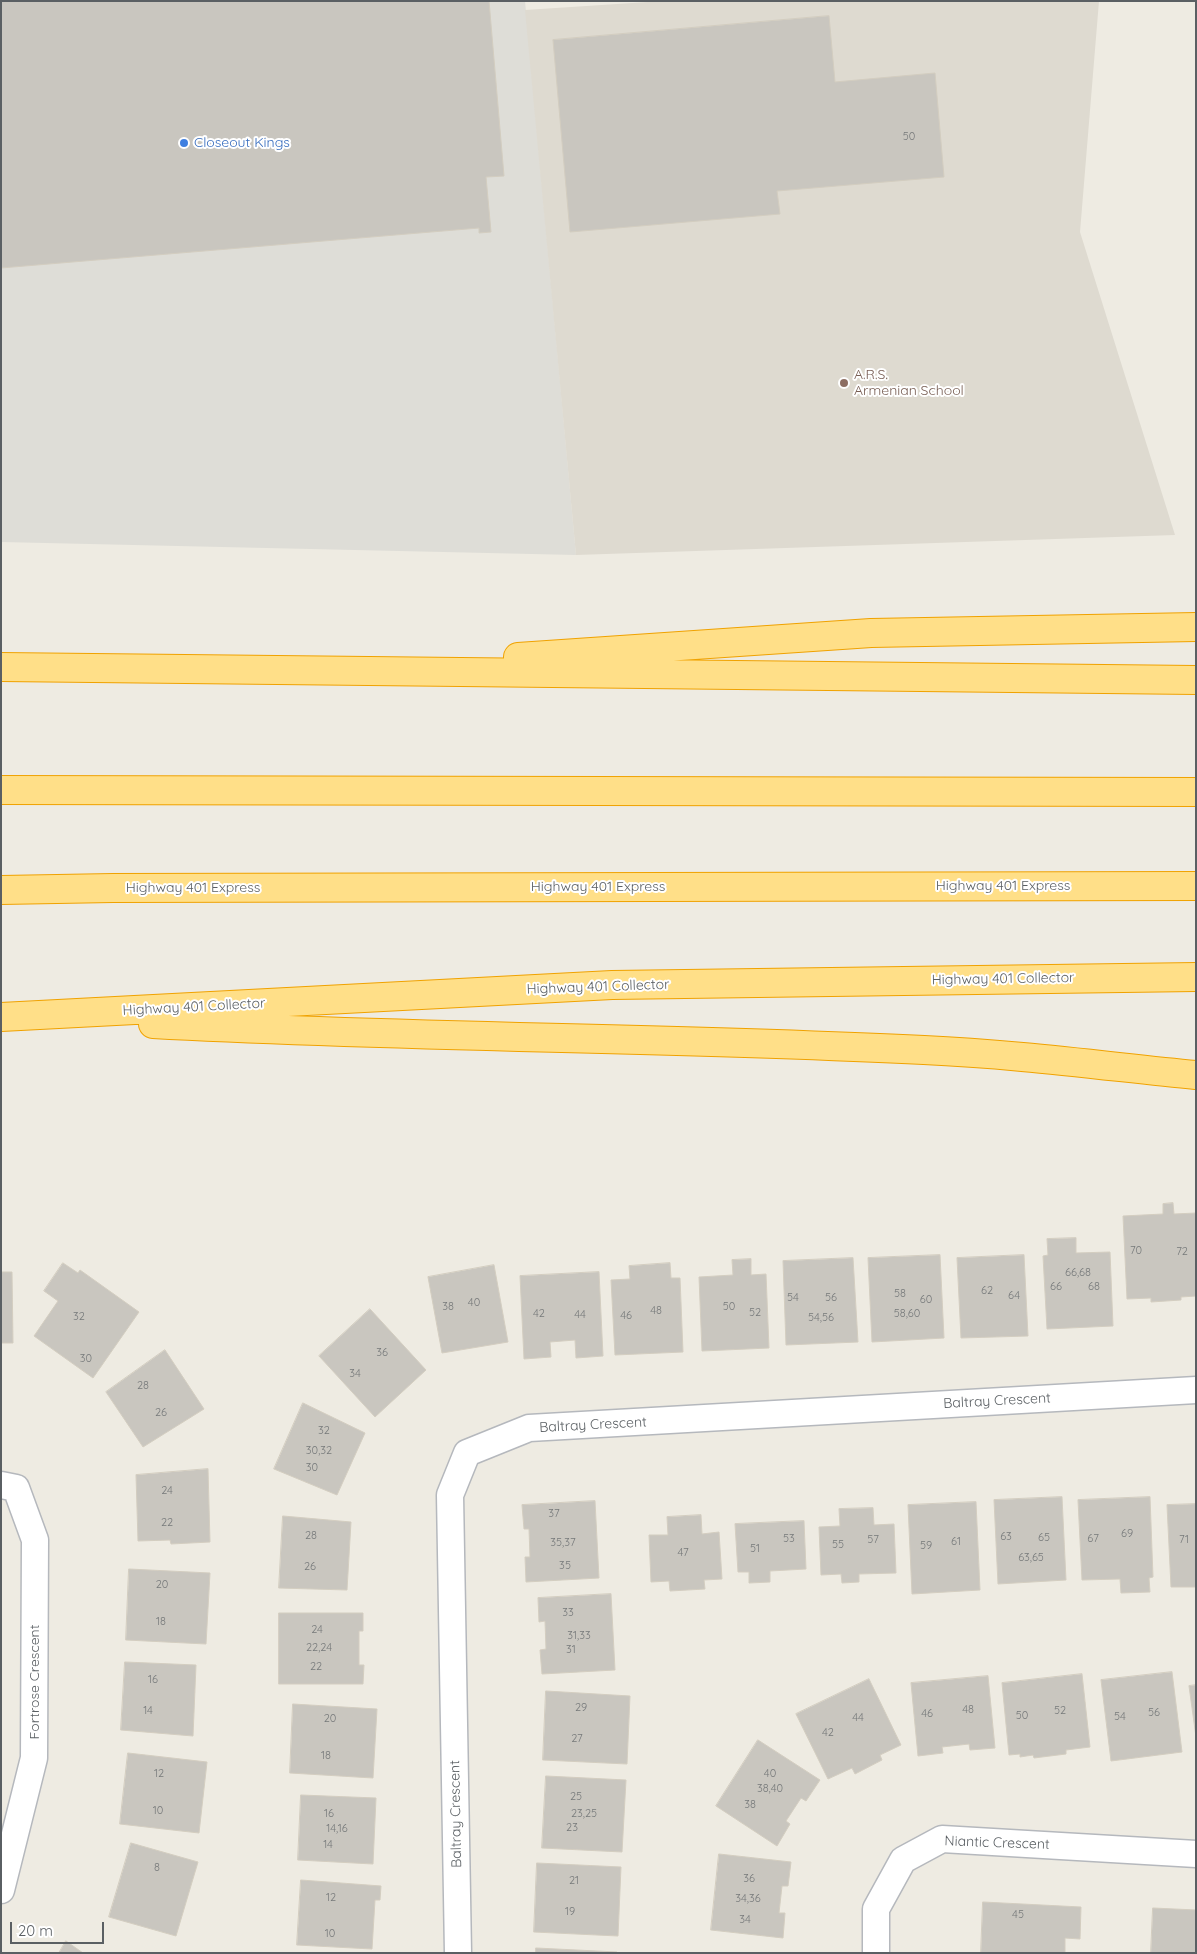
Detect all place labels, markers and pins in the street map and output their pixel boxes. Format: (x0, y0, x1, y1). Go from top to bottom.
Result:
place label: Closeout Kings (194, 135, 290, 151)
marker: Closeout Kings (178, 137, 190, 149)
place label: A.R.S. Armenian School (854, 367, 964, 400)
marker: A.R.S. Armenian School (838, 377, 850, 389)

